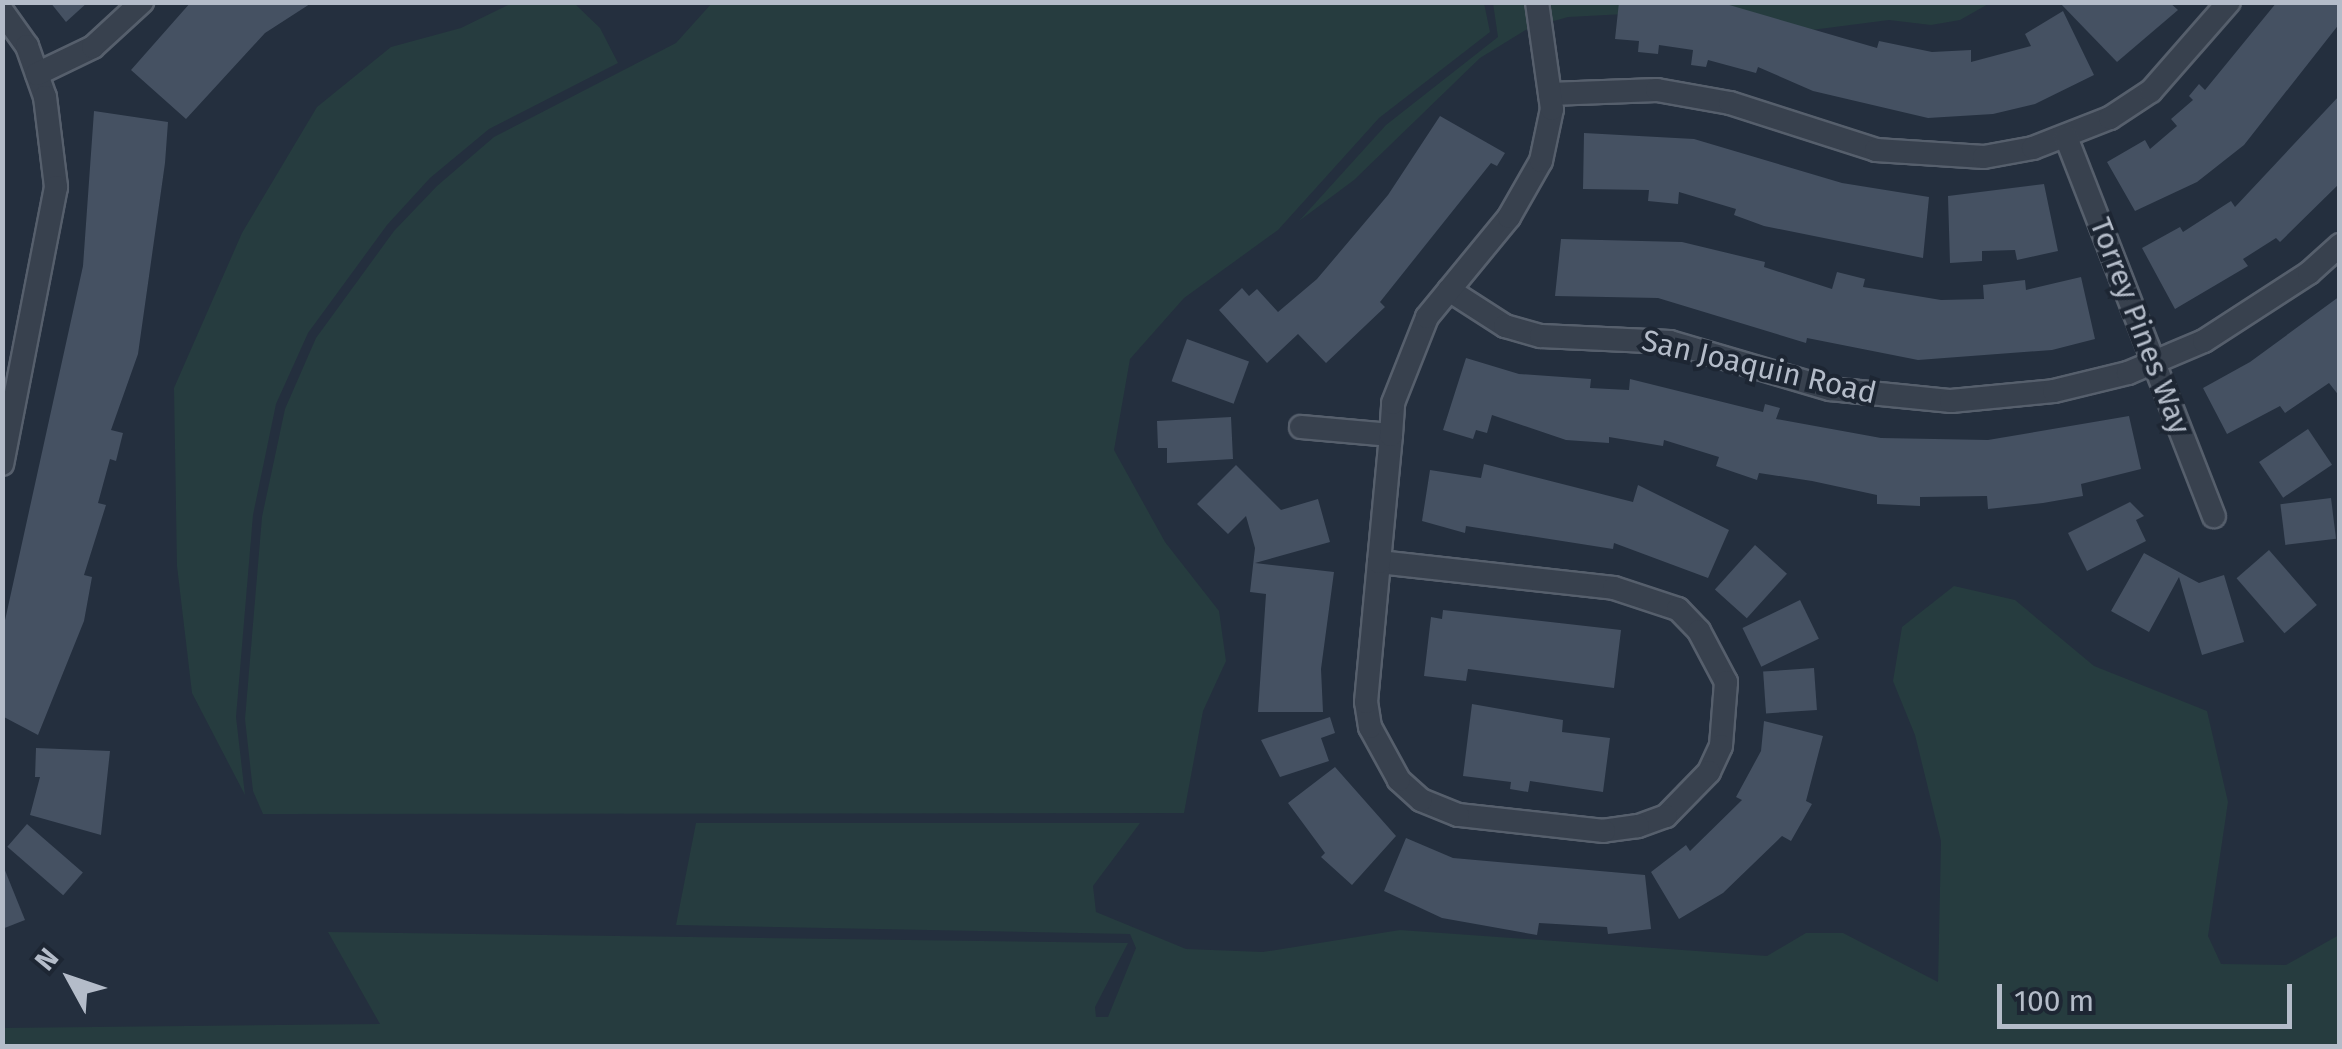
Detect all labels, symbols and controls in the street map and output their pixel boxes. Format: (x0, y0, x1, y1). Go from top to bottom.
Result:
street label: Torrey Pines Way (2082, 213, 2198, 439)
street label: San Joaquin Road (1638, 323, 1880, 411)
north arrow (20, 929, 120, 1029)
text: N (28, 942, 65, 977)
scale bar (2002, 964, 2297, 1026)
text: 100 m (2014, 983, 2094, 1019)

